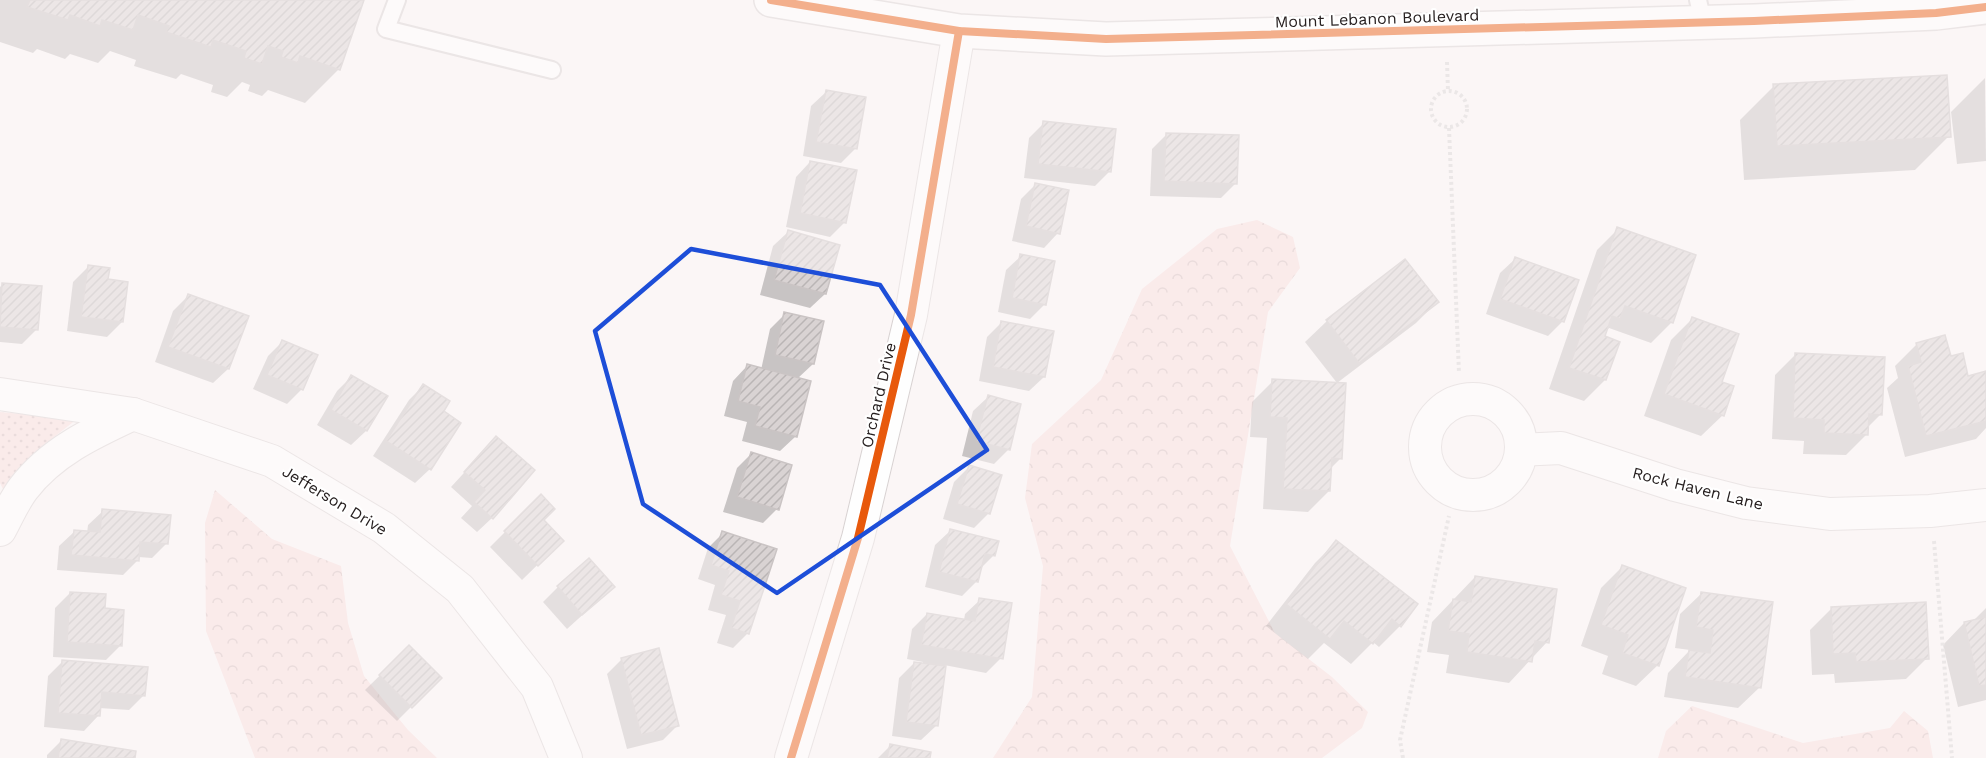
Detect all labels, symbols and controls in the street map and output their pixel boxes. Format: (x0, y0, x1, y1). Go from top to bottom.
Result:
street label: Mount Lebanon Boulevard (1274, 5, 1480, 32)
street label: Orchard Drive (857, 341, 900, 450)
street label: Jefferson Drive (279, 462, 391, 539)
street label: Rock Haven Lane (1630, 463, 1765, 514)

